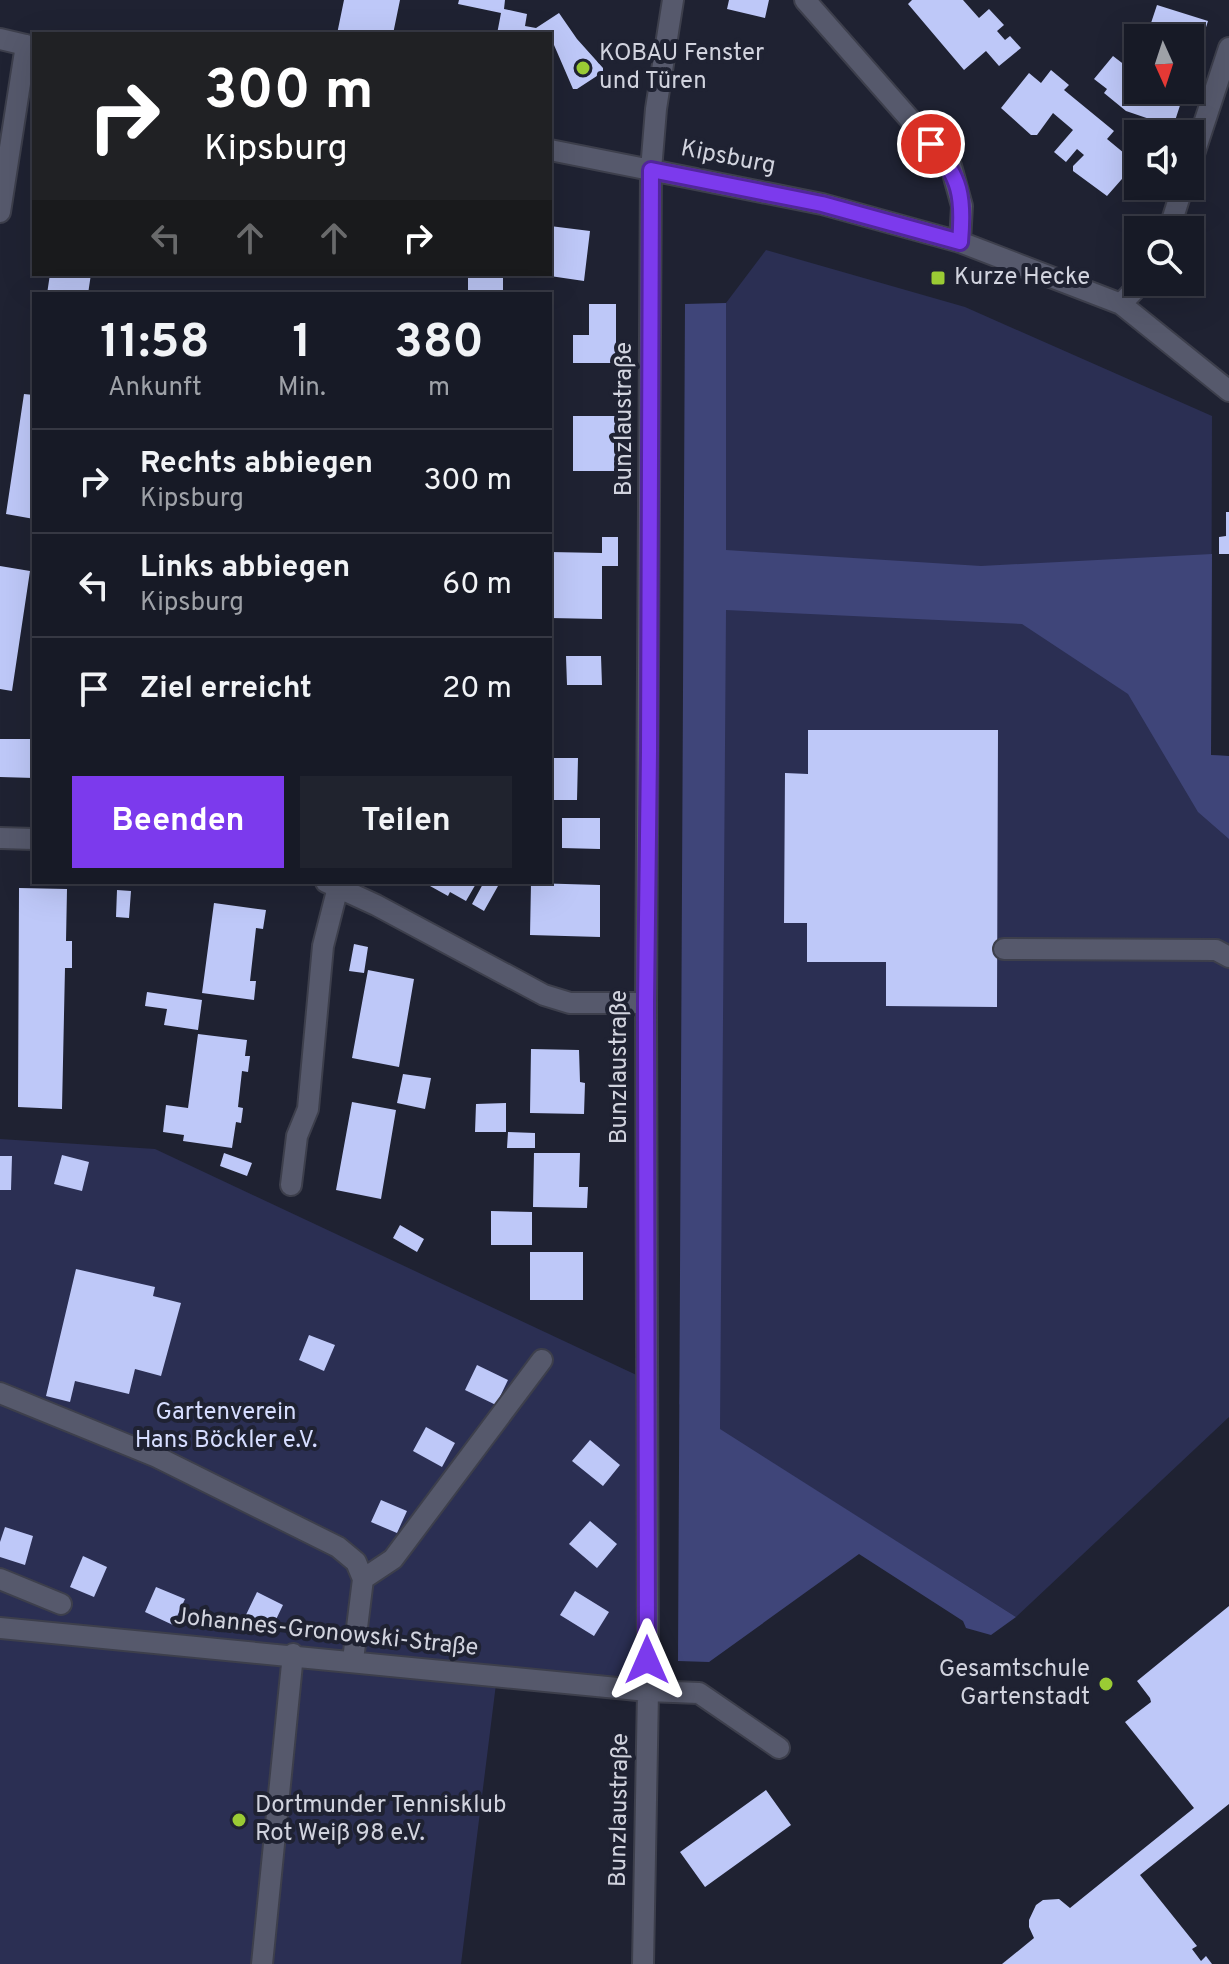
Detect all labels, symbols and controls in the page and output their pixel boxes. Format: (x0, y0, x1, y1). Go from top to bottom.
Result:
north arrow (1124, 24, 1204, 104)
map controls (1124, 24, 1204, 296)
place label: KOBAU Fenster und Türen (599, 39, 764, 97)
text: 300 m (204, 58, 374, 128)
marker: KOBAU Fenster und Türen (574, 59, 592, 77)
icon: right (72, 64, 176, 168)
pin (897, 110, 965, 178)
button: sound (1124, 120, 1204, 200)
icon: arrive (909, 122, 953, 166)
text: Kipsburg (204, 127, 348, 173)
street label: Kipsburg (678, 134, 778, 182)
icon: left (144, 216, 188, 260)
icon: ahead (228, 216, 272, 260)
icon: ahead (312, 216, 356, 260)
icon: right (396, 216, 440, 260)
button: search (1124, 216, 1204, 296)
place label: Kurze Hecke (954, 263, 1090, 293)
marker: Kurze Hecke (929, 269, 947, 287)
text: 11:58 (100, 314, 210, 374)
text: 1 (292, 314, 311, 374)
text: 380 (394, 314, 484, 374)
street label: Bunzlaustraße (610, 342, 640, 496)
text: Ankunft (108, 372, 202, 405)
text: Min. (278, 372, 326, 405)
text: m (428, 372, 450, 405)
text: Rechts abbiegen (140, 446, 373, 483)
icon: right (72, 459, 116, 503)
text: 300 m (423, 463, 512, 500)
text: Kipsburg (140, 483, 244, 516)
text: Links abbiegen (140, 550, 350, 587)
icon: left (72, 563, 116, 607)
text: 60 m (442, 567, 512, 604)
text: Kipsburg (140, 587, 244, 620)
icon: arrive (72, 667, 116, 711)
text: Ziel erreicht (140, 671, 312, 708)
text: 20 m (442, 671, 512, 708)
button: Beenden (72, 776, 284, 868)
button: Teilen (300, 776, 512, 868)
street label: Bunzlaustraße (605, 990, 635, 1144)
park label: Gartenverein Hans Böckler e.V. (135, 1398, 317, 1456)
street label: Johannes-Gronowski-Straße (172, 1602, 480, 1664)
position arrow (605, 1618, 689, 1702)
place label: Gesamtschule Gartenstadt (939, 1655, 1090, 1713)
marker: Gesamtschule Gartenstadt (1097, 1675, 1115, 1693)
street label: Bunzlaustraße (604, 1733, 636, 1887)
place label: Dortmunder Tennisklub Rot Weiß 98 e.V. (255, 1791, 506, 1849)
marker: Dortmunder Tennisklub Rot Weiß 98 e.V. (230, 1811, 248, 1829)

